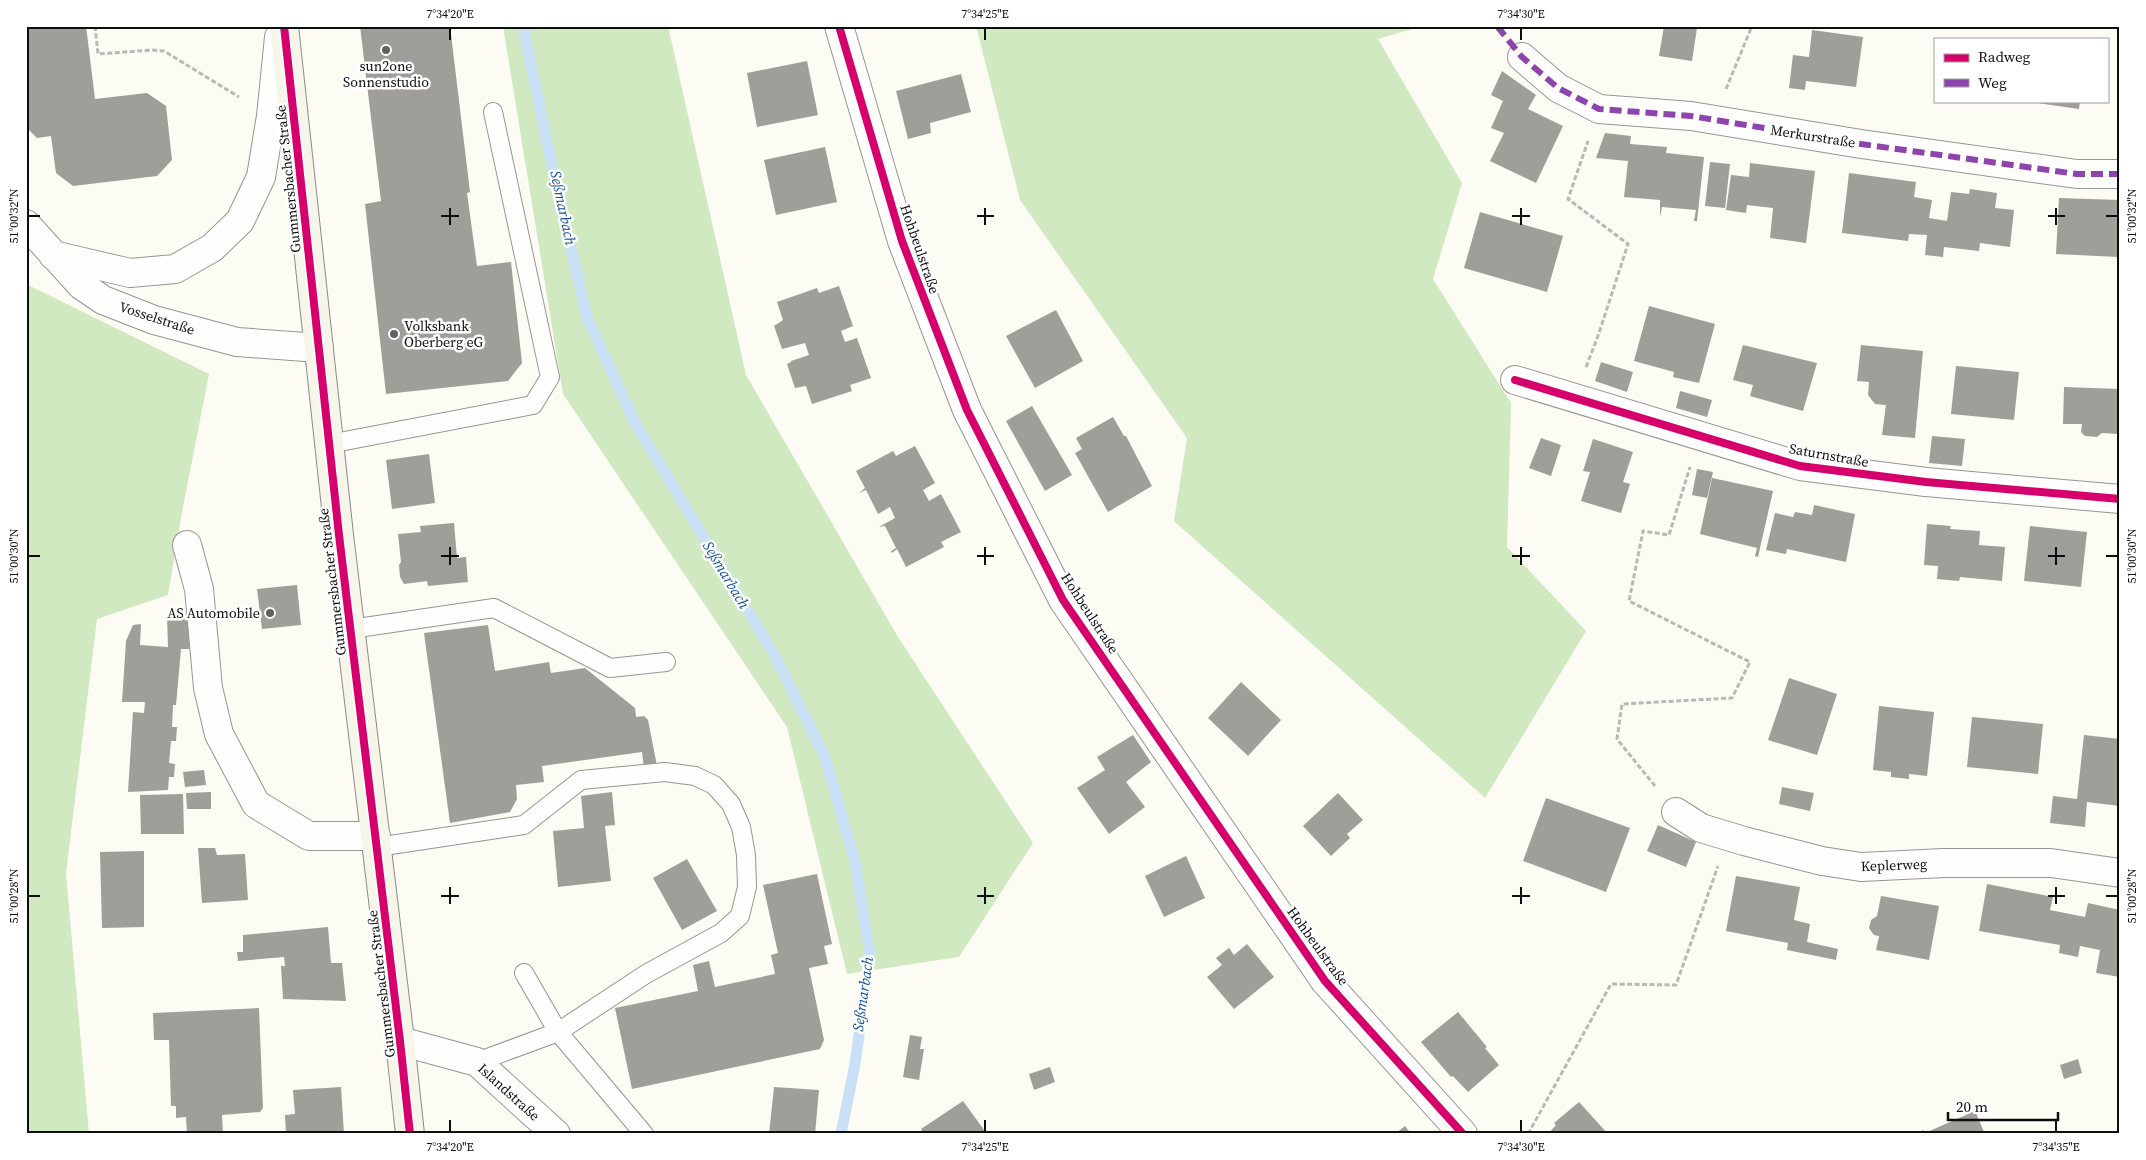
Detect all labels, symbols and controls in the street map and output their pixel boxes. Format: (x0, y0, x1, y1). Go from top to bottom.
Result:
text: 7°34'20"E (426, 6, 474, 22)
text: 7°34'25"E (961, 6, 1009, 22)
text: 7°34'30"E (1497, 6, 1545, 22)
legend (1934, 38, 2108, 102)
marker: sun2one Sonnenstudio (380, 44, 392, 56)
text: Radweg (1978, 46, 2031, 67)
place label: sun2one Sonnenstudio (343, 56, 429, 92)
text: Weg (1978, 72, 2007, 93)
street label: Gummersbacher Straße (270, 104, 306, 254)
street label: Merkurstraße (1769, 119, 1857, 153)
water label: Seßmarbach (545, 169, 582, 247)
text: 51°00'32"N (6, 188, 22, 244)
text: 51°00'32"N (2124, 188, 2140, 244)
street label: Hohbeulstraße (895, 202, 945, 296)
street label: Vosselstraße (117, 296, 197, 340)
place label: Volksbank Oberberg eG (404, 316, 484, 352)
marker: Volksbank Oberberg eG (388, 328, 400, 340)
street label: Saturnstraße (1788, 438, 1870, 472)
street label: Gummersbacher Straße (313, 507, 351, 657)
text: 51°00'30"N (6, 528, 22, 584)
text: 51°00'30"N (2124, 528, 2140, 584)
water label: Seßmarbach (698, 537, 755, 613)
street label: Hohbeulstraße (1056, 568, 1124, 658)
place label: AS Automobile (167, 603, 260, 623)
marker: AS Automobile (264, 607, 276, 619)
street label: Keplerweg (1861, 854, 1927, 876)
text: 51°00'28"N (6, 868, 22, 924)
text: 51°00'28"N (2124, 868, 2140, 924)
street label: Hohbeulstraße (1283, 902, 1353, 990)
street label: Gummersbacher Straße (362, 909, 400, 1059)
water label: Seßmarbach (847, 955, 878, 1033)
street label: Islandstraße (474, 1059, 544, 1125)
scale bar (1948, 1090, 2058, 1122)
text: 20 m (1956, 1096, 1988, 1117)
text: 7°34'20"E (426, 1139, 474, 1155)
text: 7°34'25"E (961, 1139, 1009, 1155)
text: 7°34'30"E (1497, 1139, 1545, 1155)
text: 7°34'35"E (2032, 1139, 2080, 1155)

